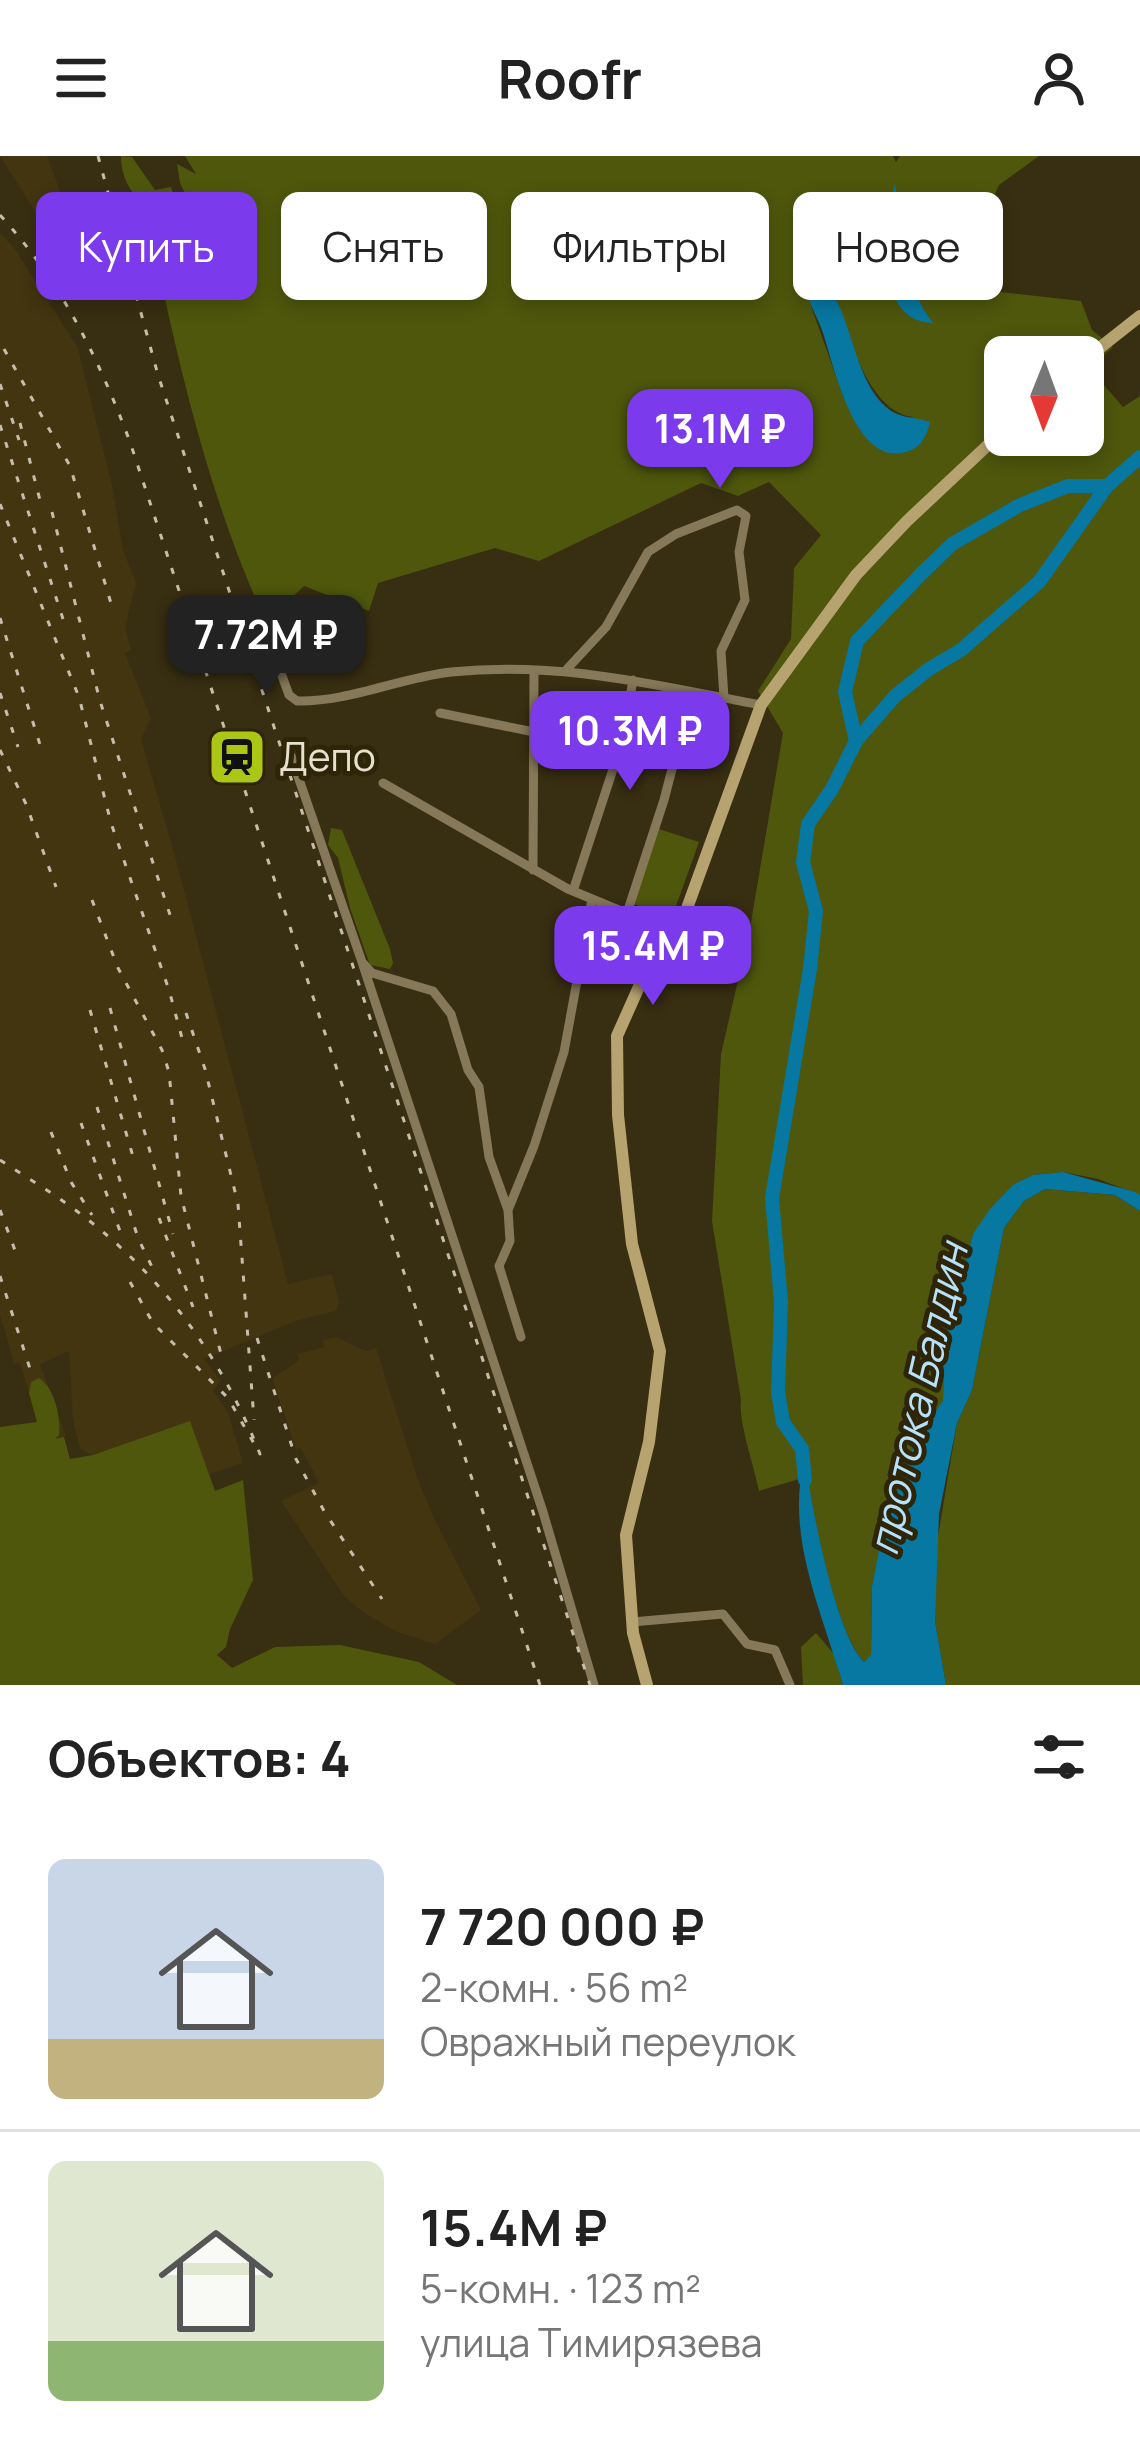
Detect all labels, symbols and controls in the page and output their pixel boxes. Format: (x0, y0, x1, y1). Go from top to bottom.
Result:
text: Roofr (498, 41, 642, 115)
icon: menu (48, 45, 114, 111)
icon: person (1026, 45, 1092, 111)
chip: Купить (36, 192, 257, 300)
chip: Снять (281, 192, 487, 300)
chip: Фильтры (511, 192, 769, 300)
chip: Новое (793, 192, 1003, 300)
north arrow (984, 336, 1104, 456)
map controls (984, 336, 1104, 456)
pin: 13.1M ₽ (609, 389, 831, 491)
text: 13.1M ₽ (654, 401, 786, 455)
pin: 7.72M ₽ (155, 595, 377, 697)
text: 7.72M ₽ (194, 607, 338, 661)
pin: 10.3M ₽ (519, 691, 741, 793)
text: 10.3M ₽ (557, 703, 703, 757)
station icon: Депо (206, 726, 268, 788)
place label: Депо (279, 729, 376, 783)
pin: 15.4M ₽ (542, 906, 764, 1008)
text: 15.4M ₽ (581, 918, 725, 972)
water label: протока Балдин (853, 1234, 982, 1560)
text: Объектов: 4 (48, 1723, 351, 1792)
icon: filters (1026, 1724, 1092, 1790)
text: 7 720 000 ₽ (420, 1891, 705, 1960)
icon: home (144, 1907, 288, 2051)
text: 2-комн. · 56 m² (420, 1960, 688, 2014)
text: Овражный переулок (420, 2014, 795, 2068)
text: 15.4M ₽ (420, 2192, 607, 2261)
icon: home (144, 2209, 288, 2353)
text: 5-комн. · 123 m² (420, 2261, 701, 2315)
text: улица Тимирязева (420, 2315, 762, 2369)

